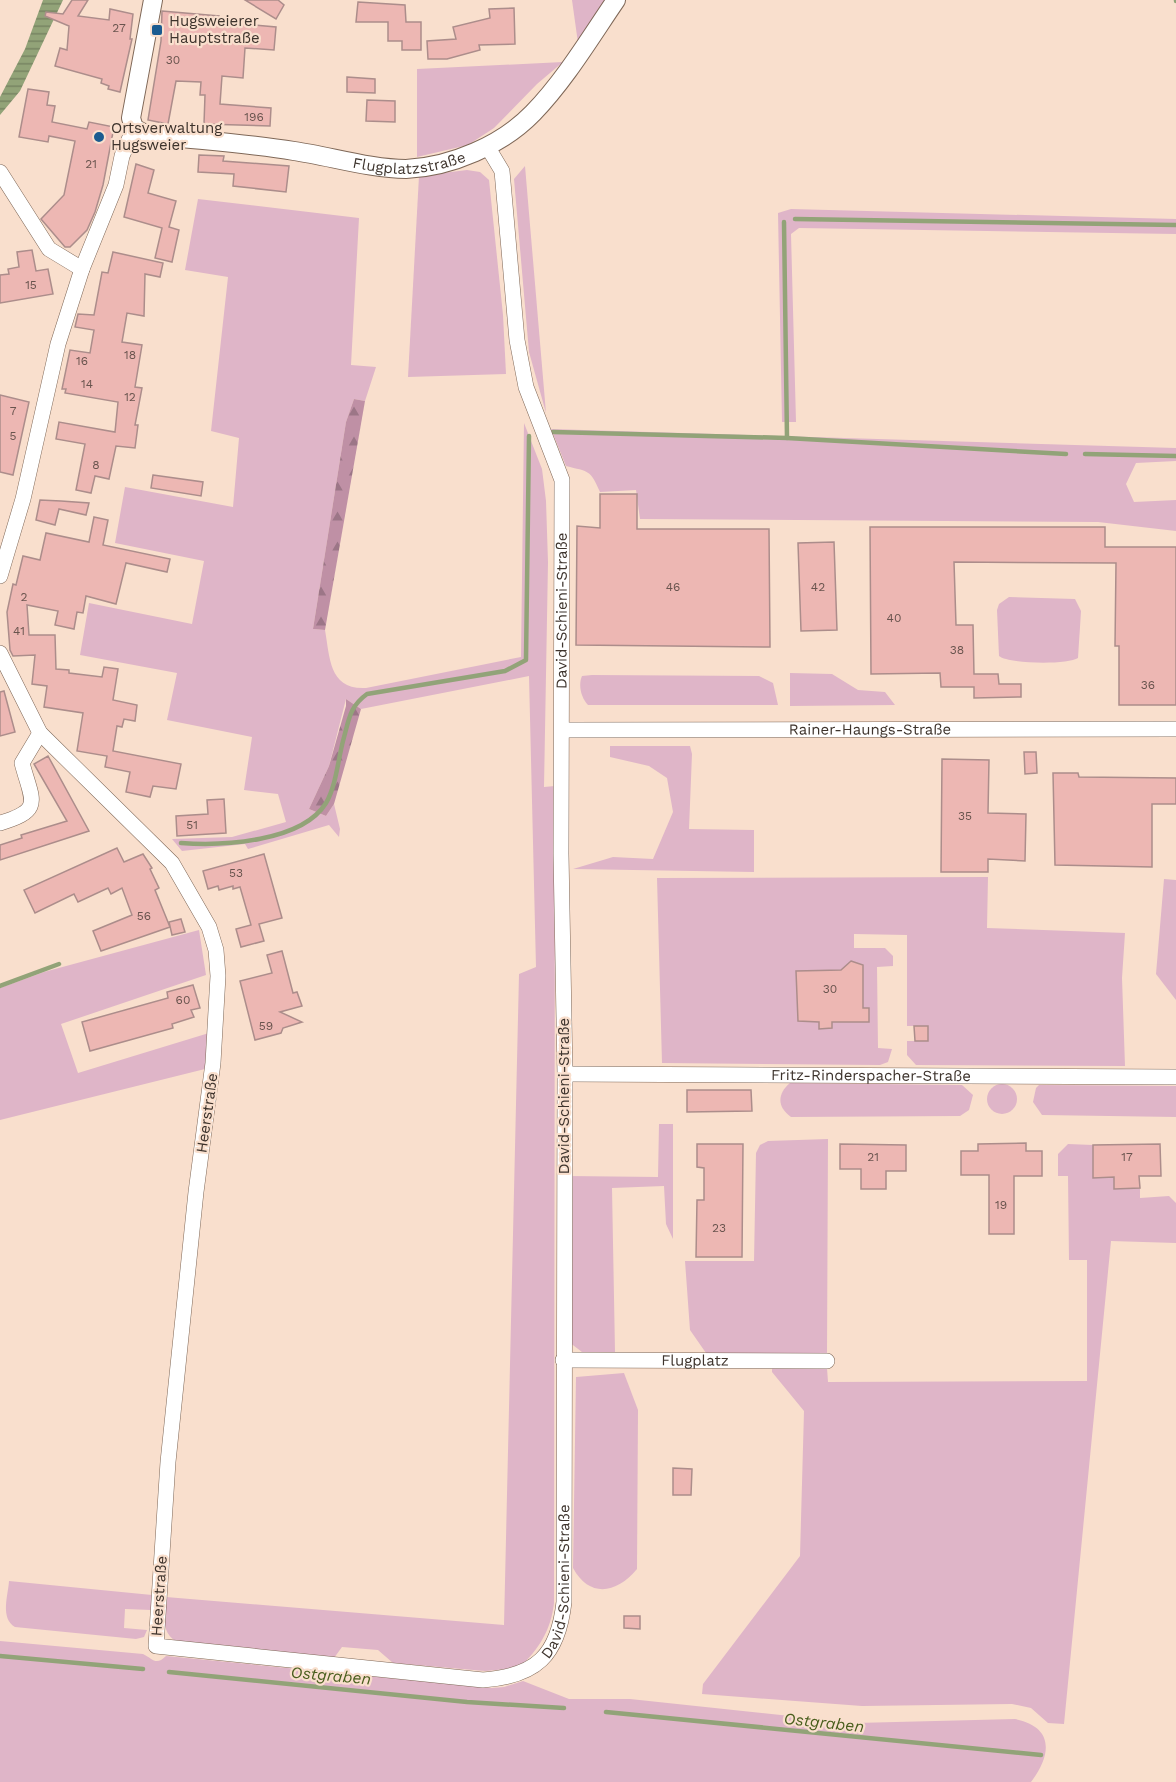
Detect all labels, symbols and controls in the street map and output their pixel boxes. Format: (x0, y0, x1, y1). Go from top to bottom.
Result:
place label: Hugsweierer Hauptstraße (169, 12, 260, 47)
house number: 27 (112, 21, 126, 35)
marker: Hugsweierer Hauptstraße (150, 23, 164, 37)
house number: 30 (166, 53, 180, 67)
house number: 196 (244, 110, 264, 124)
place label: Ortsverwaltung Hugsweier (111, 119, 222, 154)
marker: Ortsverwaltung Hugsweier (92, 130, 106, 144)
street label: Flugplatzstraße (351, 148, 468, 178)
house number: 21 (85, 157, 97, 171)
house number: 15 (25, 278, 37, 292)
house number: 18 (124, 348, 136, 362)
house number: 16 (76, 354, 88, 368)
house number: 14 (81, 377, 93, 391)
house number: 12 (124, 390, 136, 404)
house number: 7 (10, 404, 17, 418)
house number: 5 (10, 429, 17, 443)
house number: 8 (92, 458, 100, 472)
street label: David-Schieni-Straße (552, 532, 571, 689)
house number: 46 (666, 580, 680, 594)
house number: 42 (811, 580, 825, 594)
house number: 2 (21, 590, 28, 604)
house number: 40 (887, 611, 901, 625)
house number: 41 (13, 624, 25, 638)
house number: 38 (950, 643, 964, 657)
house number: 36 (1141, 678, 1155, 692)
street label: Rainer-Haungs-Straße (789, 720, 951, 739)
house number: 35 (958, 809, 972, 823)
house number: 51 (186, 818, 198, 832)
house number: 53 (229, 866, 243, 880)
house number: 56 (137, 909, 151, 923)
house number: 30 (823, 982, 837, 996)
house number: 60 (176, 993, 190, 1007)
street label: David-Schieni-Straße (555, 1018, 573, 1174)
house number: 59 (259, 1019, 273, 1033)
street label: Fritz-Rinderspacher-Straße (771, 1066, 971, 1085)
street label: Heerstraße (192, 1072, 222, 1154)
house number: 21 (867, 1150, 879, 1164)
house number: 17 (1121, 1150, 1133, 1164)
house number: 19 (995, 1198, 1007, 1212)
house number: 23 (712, 1221, 726, 1235)
street label: Flugplatz (661, 1351, 729, 1370)
street label: David-Schieni-Straße (537, 1504, 573, 1662)
street label: Heerstraße (147, 1555, 171, 1637)
water label: Ostgraben (290, 1663, 372, 1688)
water label: Ostgraben (783, 1709, 865, 1736)

